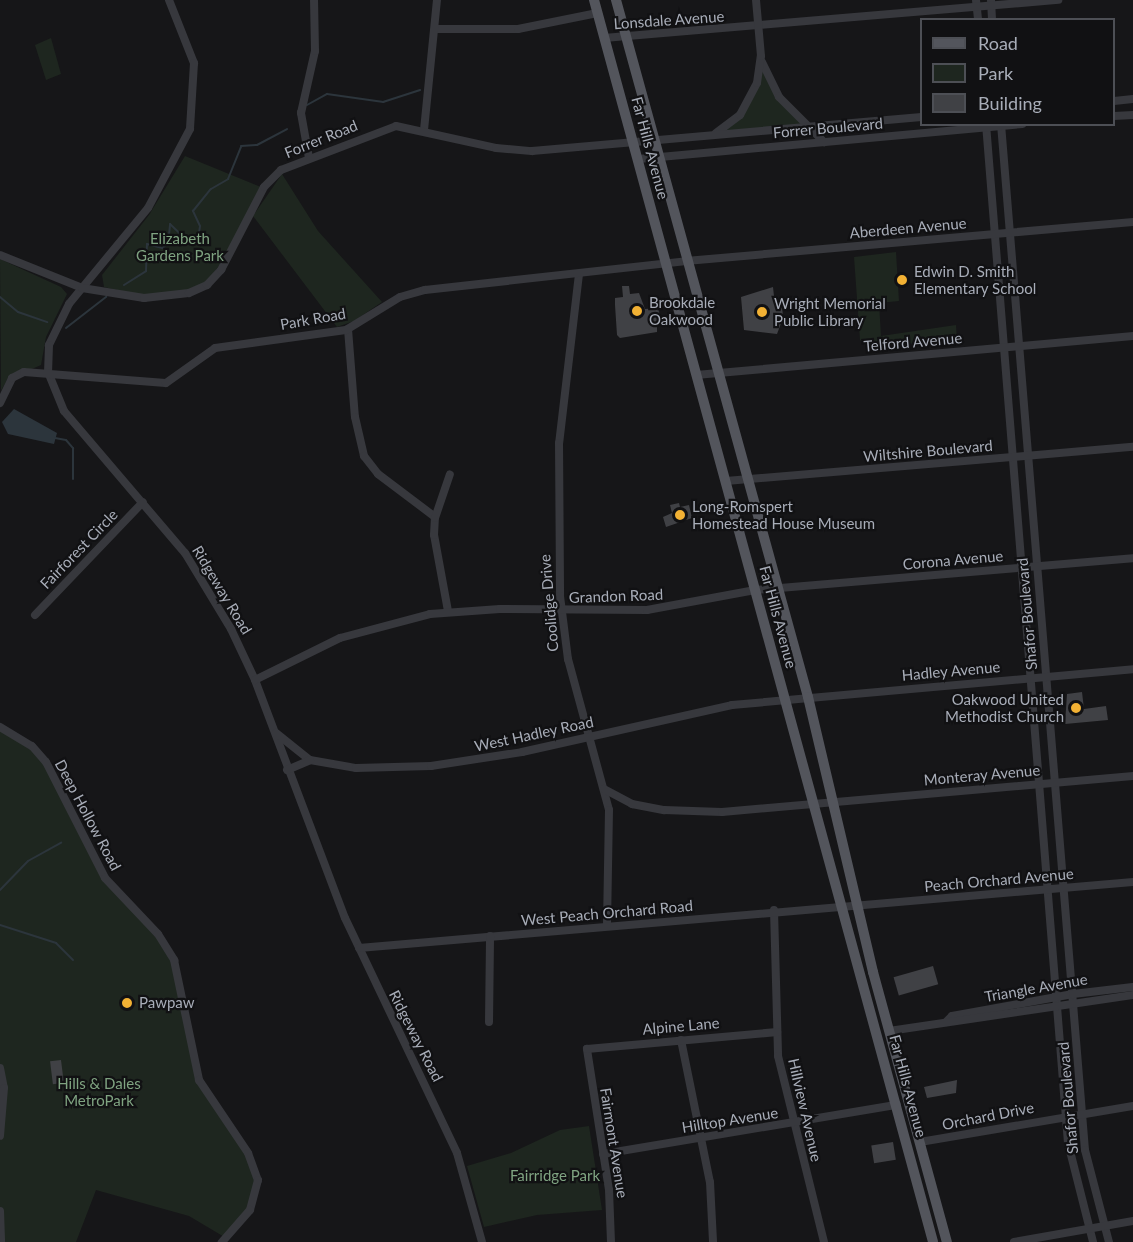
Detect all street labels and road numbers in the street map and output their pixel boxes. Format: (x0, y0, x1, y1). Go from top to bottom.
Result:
street label: Lonsdale Avenue (613, 7, 725, 33)
street label: Far Hills Avenue (628, 94, 672, 202)
street label: Forrer Boulevard (772, 114, 884, 142)
street label: Forrer Road (282, 116, 360, 162)
street label: Aberdeen Avenue (849, 214, 967, 242)
street label: Park Road (279, 304, 347, 334)
street label: Telford Avenue (863, 329, 963, 355)
street label: Wiltshire Boulevard (863, 436, 993, 466)
street label: Fairforest Circle (37, 505, 121, 593)
street label: Ridgeway Road (188, 542, 256, 638)
street label: Corona Avenue (902, 547, 1004, 573)
street label: Coolidge Drive (536, 554, 562, 652)
street label: Shafor Boulevard (1013, 557, 1041, 671)
street label: Far Hills Avenue (756, 563, 800, 671)
street label: Grandon Road (569, 585, 663, 607)
street label: Hadley Avenue (901, 658, 1001, 684)
street label: West Hadley Road (473, 713, 595, 755)
street label: Deep Hollow Road (51, 756, 125, 874)
street label: Monteray Avenue (923, 761, 1041, 789)
street label: Peach Orchard Avenue (923, 864, 1075, 896)
street label: West Peach Orchard Road (520, 897, 694, 929)
street label: Triangle Avenue (983, 970, 1089, 1006)
street label: Ridgeway Road (385, 987, 447, 1085)
street label: Alpine Lane (642, 1014, 720, 1038)
street label: Far Hills Avenue (886, 1032, 930, 1140)
street label: Shafor Boulevard (1054, 1041, 1082, 1155)
street label: Hillview Avenue (784, 1056, 826, 1164)
street label: Fairmont Avenue (596, 1086, 632, 1200)
street label: Orchard Drive (941, 1098, 1035, 1134)
street label: Hilltop Avenue (680, 1103, 780, 1137)

